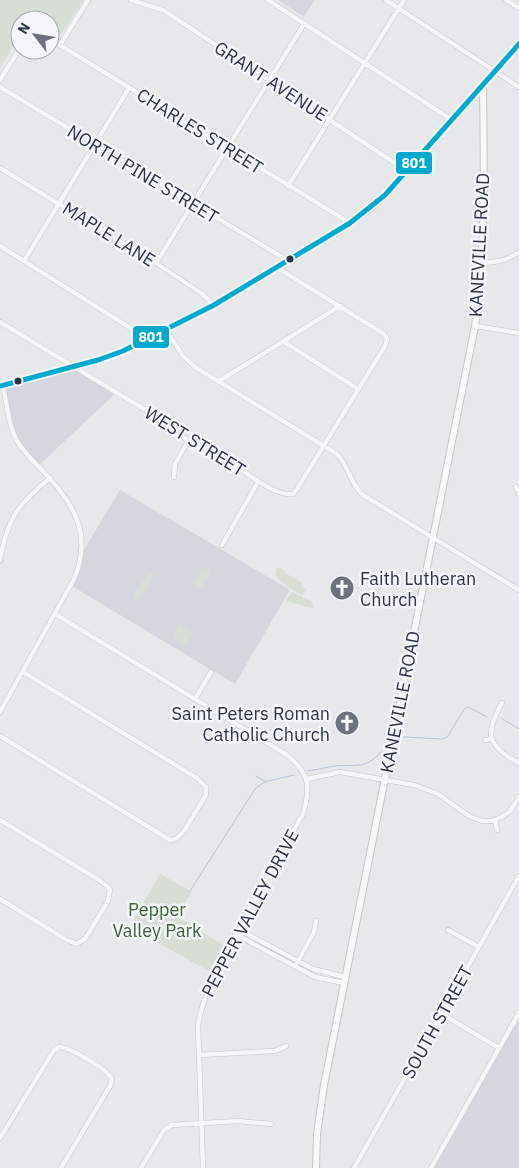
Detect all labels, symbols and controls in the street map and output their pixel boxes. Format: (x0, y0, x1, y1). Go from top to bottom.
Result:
north arrow (10, 10, 60, 60)
text: N (14, 19, 34, 37)
street label: GRANT AVENUE (210, 36, 332, 126)
street label: CHARLES STREET (133, 83, 267, 179)
street label: NORTH PINE STREET (63, 120, 223, 228)
line badge: 801 (395, 151, 433, 175)
text: 801 (401, 154, 427, 172)
street label: KANEVILLE ROAD (464, 172, 494, 318)
street label: MAPLE LANE (58, 196, 160, 272)
unlabelled marker (285, 254, 295, 264)
line badge: 801 (132, 325, 170, 349)
text: 801 (138, 328, 164, 346)
unlabelled marker (13, 376, 23, 386)
street label: WEST STREET (140, 401, 250, 481)
place label: Faith Lutheran Church (360, 567, 476, 611)
church icon: Faith Lutheran Church (329, 575, 355, 601)
street label: KANEVILLE ROAD (375, 629, 425, 775)
place label: Saint Peters Roman Catholic Church (172, 702, 330, 746)
church icon: Saint Peters Roman Catholic Church (334, 710, 360, 736)
street label: PEPPER VALLEY DRIVE (196, 825, 304, 1001)
park label: Pepper Valley Park (112, 898, 202, 942)
street label: SOUTH STREET (396, 961, 478, 1083)

